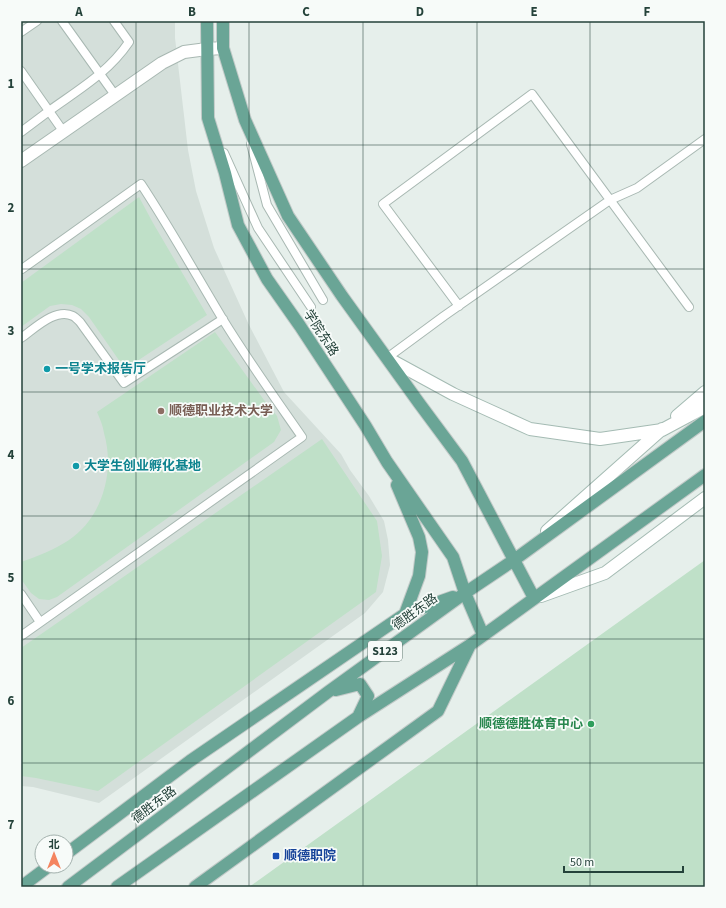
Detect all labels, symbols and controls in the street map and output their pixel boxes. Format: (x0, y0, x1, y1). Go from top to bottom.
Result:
text: A (74, 3, 83, 21)
text: B (188, 3, 196, 21)
text: C (302, 3, 310, 21)
text: D (416, 3, 424, 21)
text: E (530, 3, 538, 21)
text: F (644, 3, 651, 21)
text: 1 (8, 75, 15, 93)
text: 2 (8, 199, 15, 217)
street label: 学院东路 (299, 306, 343, 360)
text: 3 (8, 322, 15, 340)
place label: 一号学术报告厅 (55, 360, 146, 378)
marker: 一号学术报告厅 (42, 364, 52, 374)
place label: 顺德职业技术大学 (169, 402, 273, 420)
marker: 顺德职业技术大学 (156, 406, 166, 416)
text: 4 (8, 446, 15, 464)
place label: 大学生创业孵化基地 (84, 457, 201, 475)
marker: 大学生创业孵化基地 (71, 461, 81, 471)
text: 5 (8, 569, 15, 587)
street label: 德胜东路 (389, 589, 441, 635)
road number: S123 (368, 641, 402, 661)
text: 6 (8, 692, 15, 710)
place label: 顺德德胜体育中心 (479, 715, 583, 733)
marker: 顺德德胜体育中心 (586, 719, 596, 729)
street label: 德胜东路 (128, 782, 180, 828)
text: 7 (8, 816, 15, 834)
north arrow (34, 834, 74, 874)
text: 北 (49, 837, 60, 852)
place label: 顺德职院 (284, 847, 336, 865)
scale bar (564, 848, 683, 874)
marker: 顺德职院 (271, 851, 281, 861)
text: 50 m (570, 854, 594, 871)

